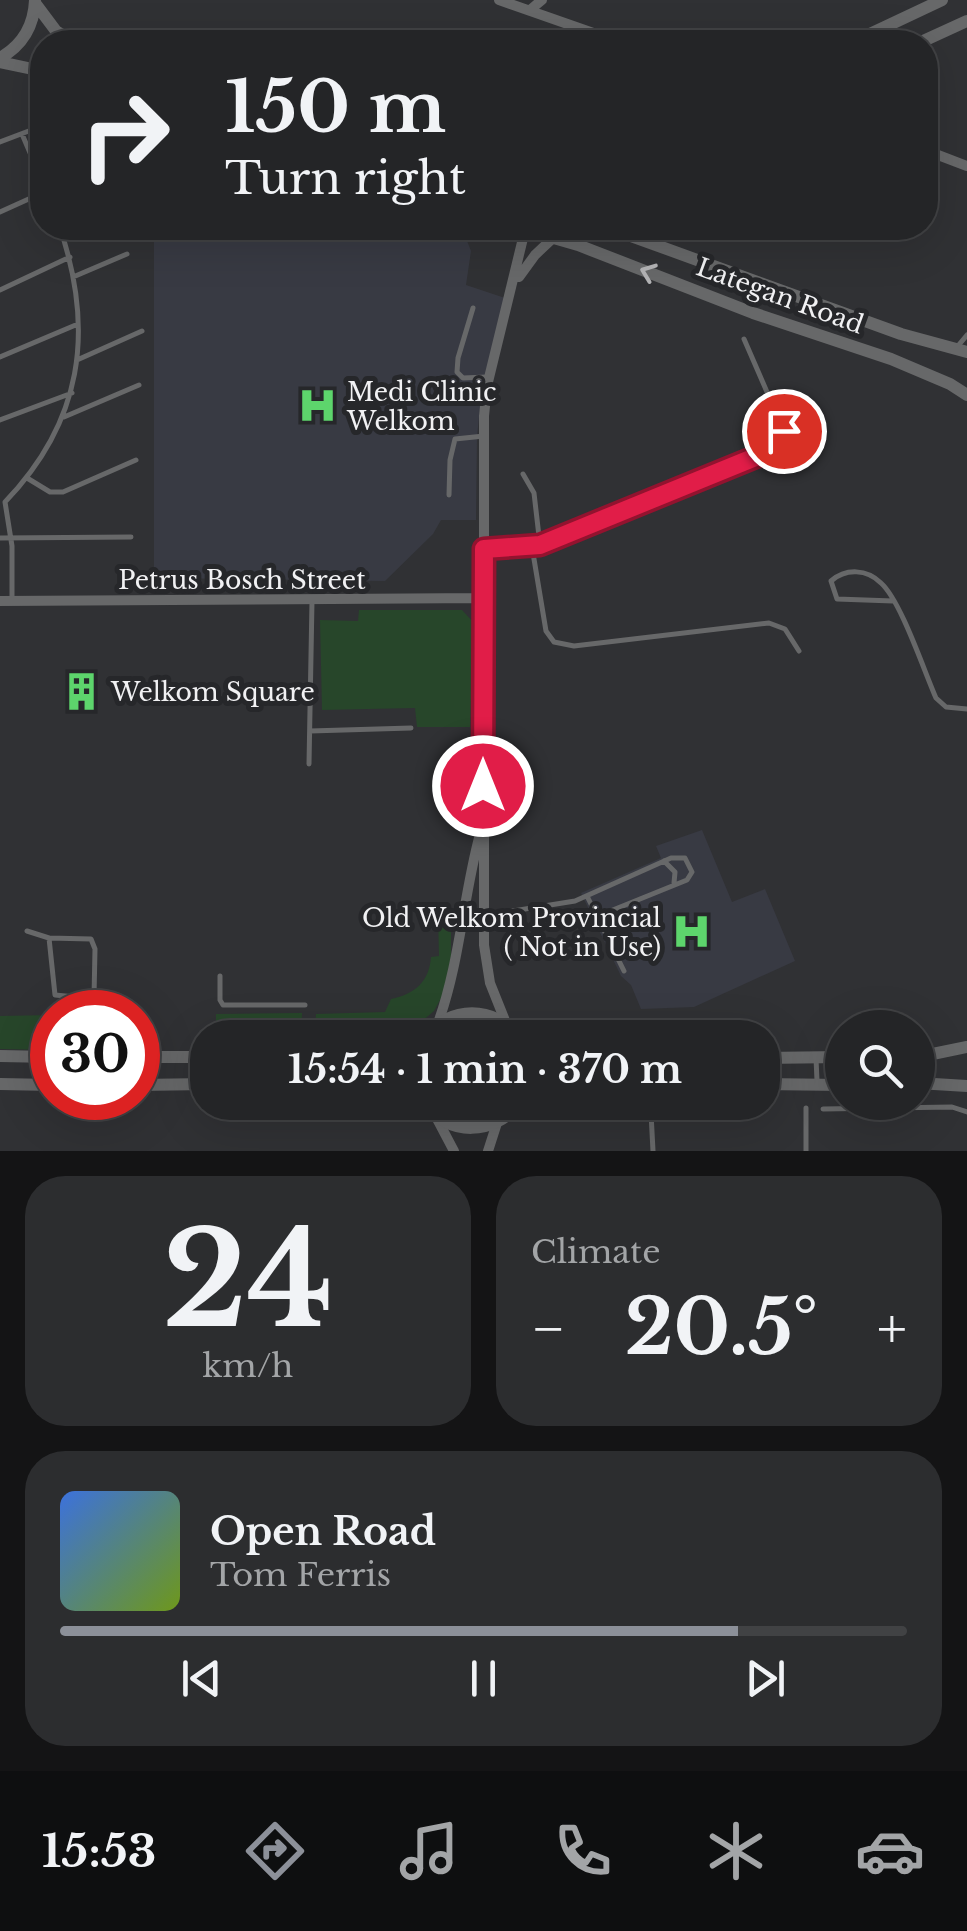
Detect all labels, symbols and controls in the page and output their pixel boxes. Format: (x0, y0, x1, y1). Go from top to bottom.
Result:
text: 150 m (225, 64, 446, 151)
icon: right (60, 70, 190, 200)
text: Turn right (225, 150, 466, 206)
street label: Lategan Road (692, 251, 868, 341)
one-way arrow (640, 264, 658, 284)
place label: Medi Clinic Welkom (346, 377, 496, 437)
hospital icon: Medi Clinic Welkom (296, 385, 338, 427)
pin (742, 389, 827, 474)
icon: arrive (757, 404, 812, 459)
street label: Petrus Bosch Street (118, 565, 366, 596)
building icon: Welkom Square (60, 671, 102, 713)
place label: Welkom Square (110, 677, 315, 708)
position arrow (431, 734, 535, 838)
place label: Old Welkom Provincial ( Not in Use) (362, 903, 661, 963)
hospital icon: Old Welkom Provincial ( Not in Use) (670, 911, 712, 953)
speed limit sign: 30 (30, 990, 160, 1120)
map controls (825, 1010, 935, 1120)
button: search (825, 1010, 935, 1120)
text: 15:54 · 1 min · 370 m (288, 1046, 682, 1093)
text: 24 (163, 1200, 333, 1361)
text: Climate (531, 1232, 660, 1272)
text: 20.5° (625, 1281, 818, 1374)
text: − (531, 1295, 566, 1363)
text: + (877, 1295, 907, 1363)
text: km/h (203, 1346, 293, 1386)
text: Open Road (210, 1508, 436, 1555)
text: Tom Ferris (210, 1555, 391, 1595)
icon: previous (174, 1651, 229, 1706)
icon: pause (456, 1651, 511, 1706)
icon: next (738, 1651, 793, 1706)
icon: directions (240, 1816, 310, 1886)
icon: music (394, 1816, 464, 1886)
icon: phone (548, 1816, 618, 1886)
icon: climate (701, 1816, 771, 1886)
icon: car (855, 1816, 925, 1886)
text: 15:53 (42, 1823, 156, 1879)

